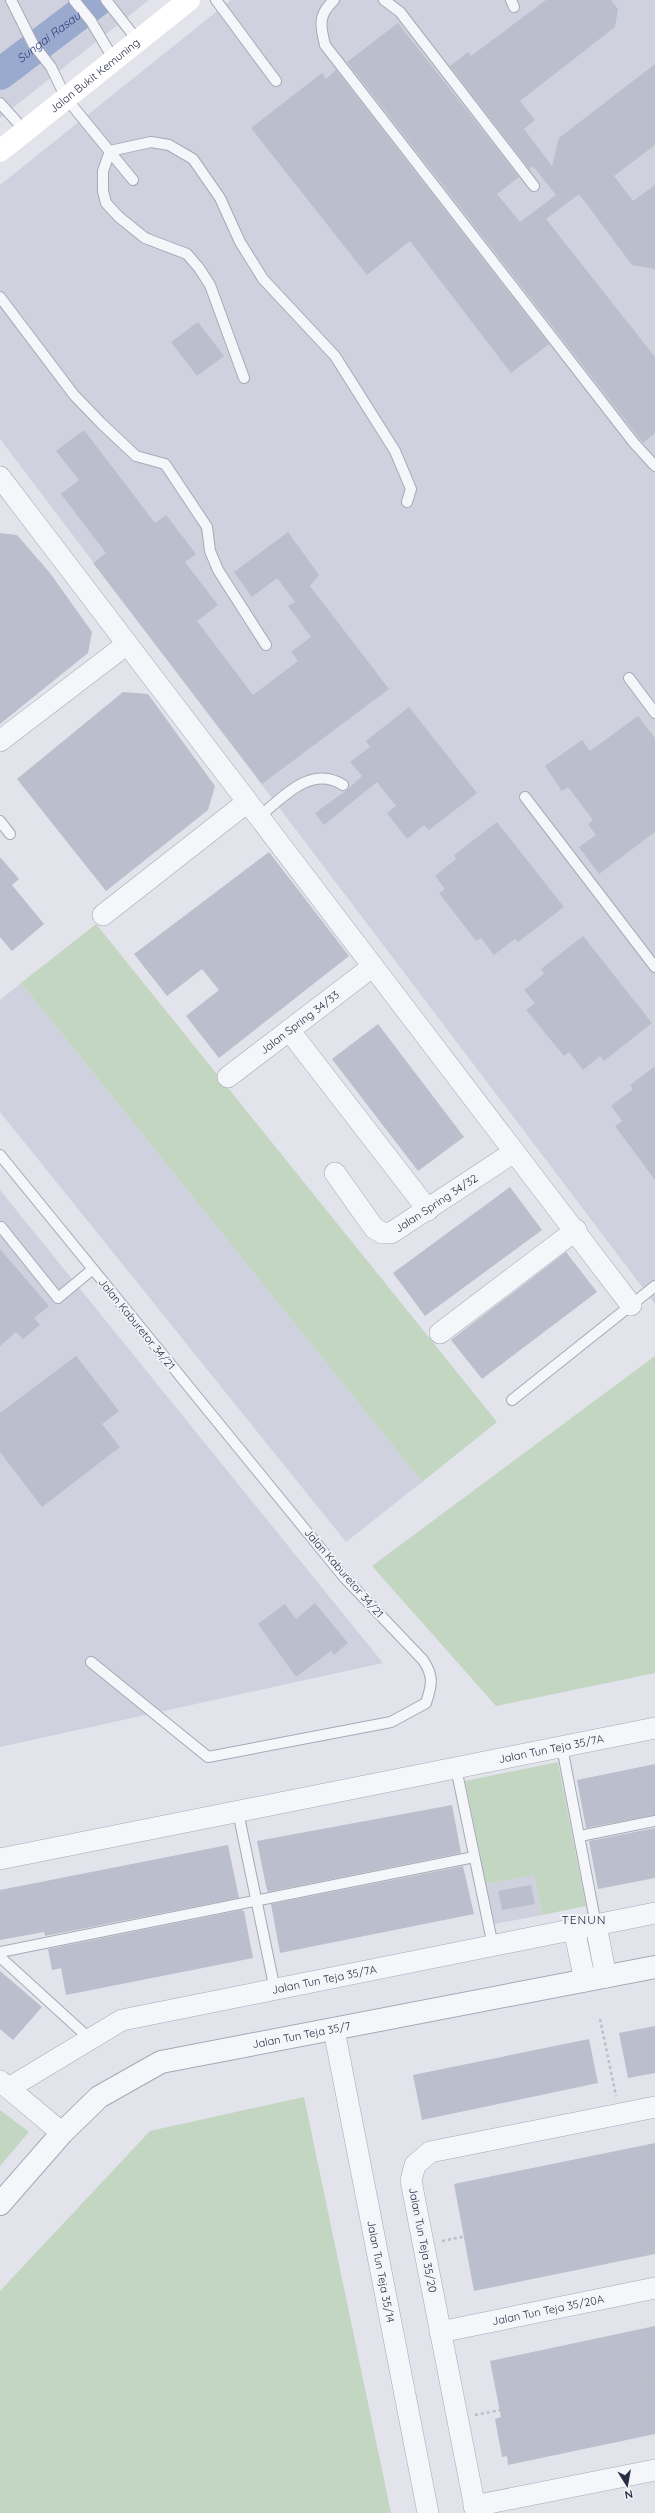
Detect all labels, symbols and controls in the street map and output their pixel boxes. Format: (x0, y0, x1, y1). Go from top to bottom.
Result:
water label: Sungai Rasau (13, 7, 84, 66)
street label: Jalan Bukit Kemuning (47, 35, 143, 116)
street label: Jalan Spring 34/33 (257, 987, 342, 1057)
street label: Jalan Spring 34/32 (392, 1171, 480, 1236)
street label: Jalan Kaburetor 34/21 (96, 1275, 178, 1373)
street label: Jalan Kaburetor 34/21 (301, 1525, 387, 1621)
street label: Jalan Tun Teja 35/7A (497, 1731, 605, 1766)
district label: TENUN (561, 1912, 607, 1927)
street label: Jalan Tun Teja 35/7A (270, 1962, 378, 1997)
street label: Jalan Tun Teja 35/7 (251, 2019, 352, 2051)
street label: Jalan Tun Teja 35/20 (406, 2186, 440, 2294)
street label: Jalan Tun Teja 35/14 (364, 2219, 398, 2324)
street label: Jalan Tun Teja 35/20A (491, 2292, 605, 2328)
north arrow (607, 2465, 647, 2505)
text: N (624, 2487, 634, 2502)

